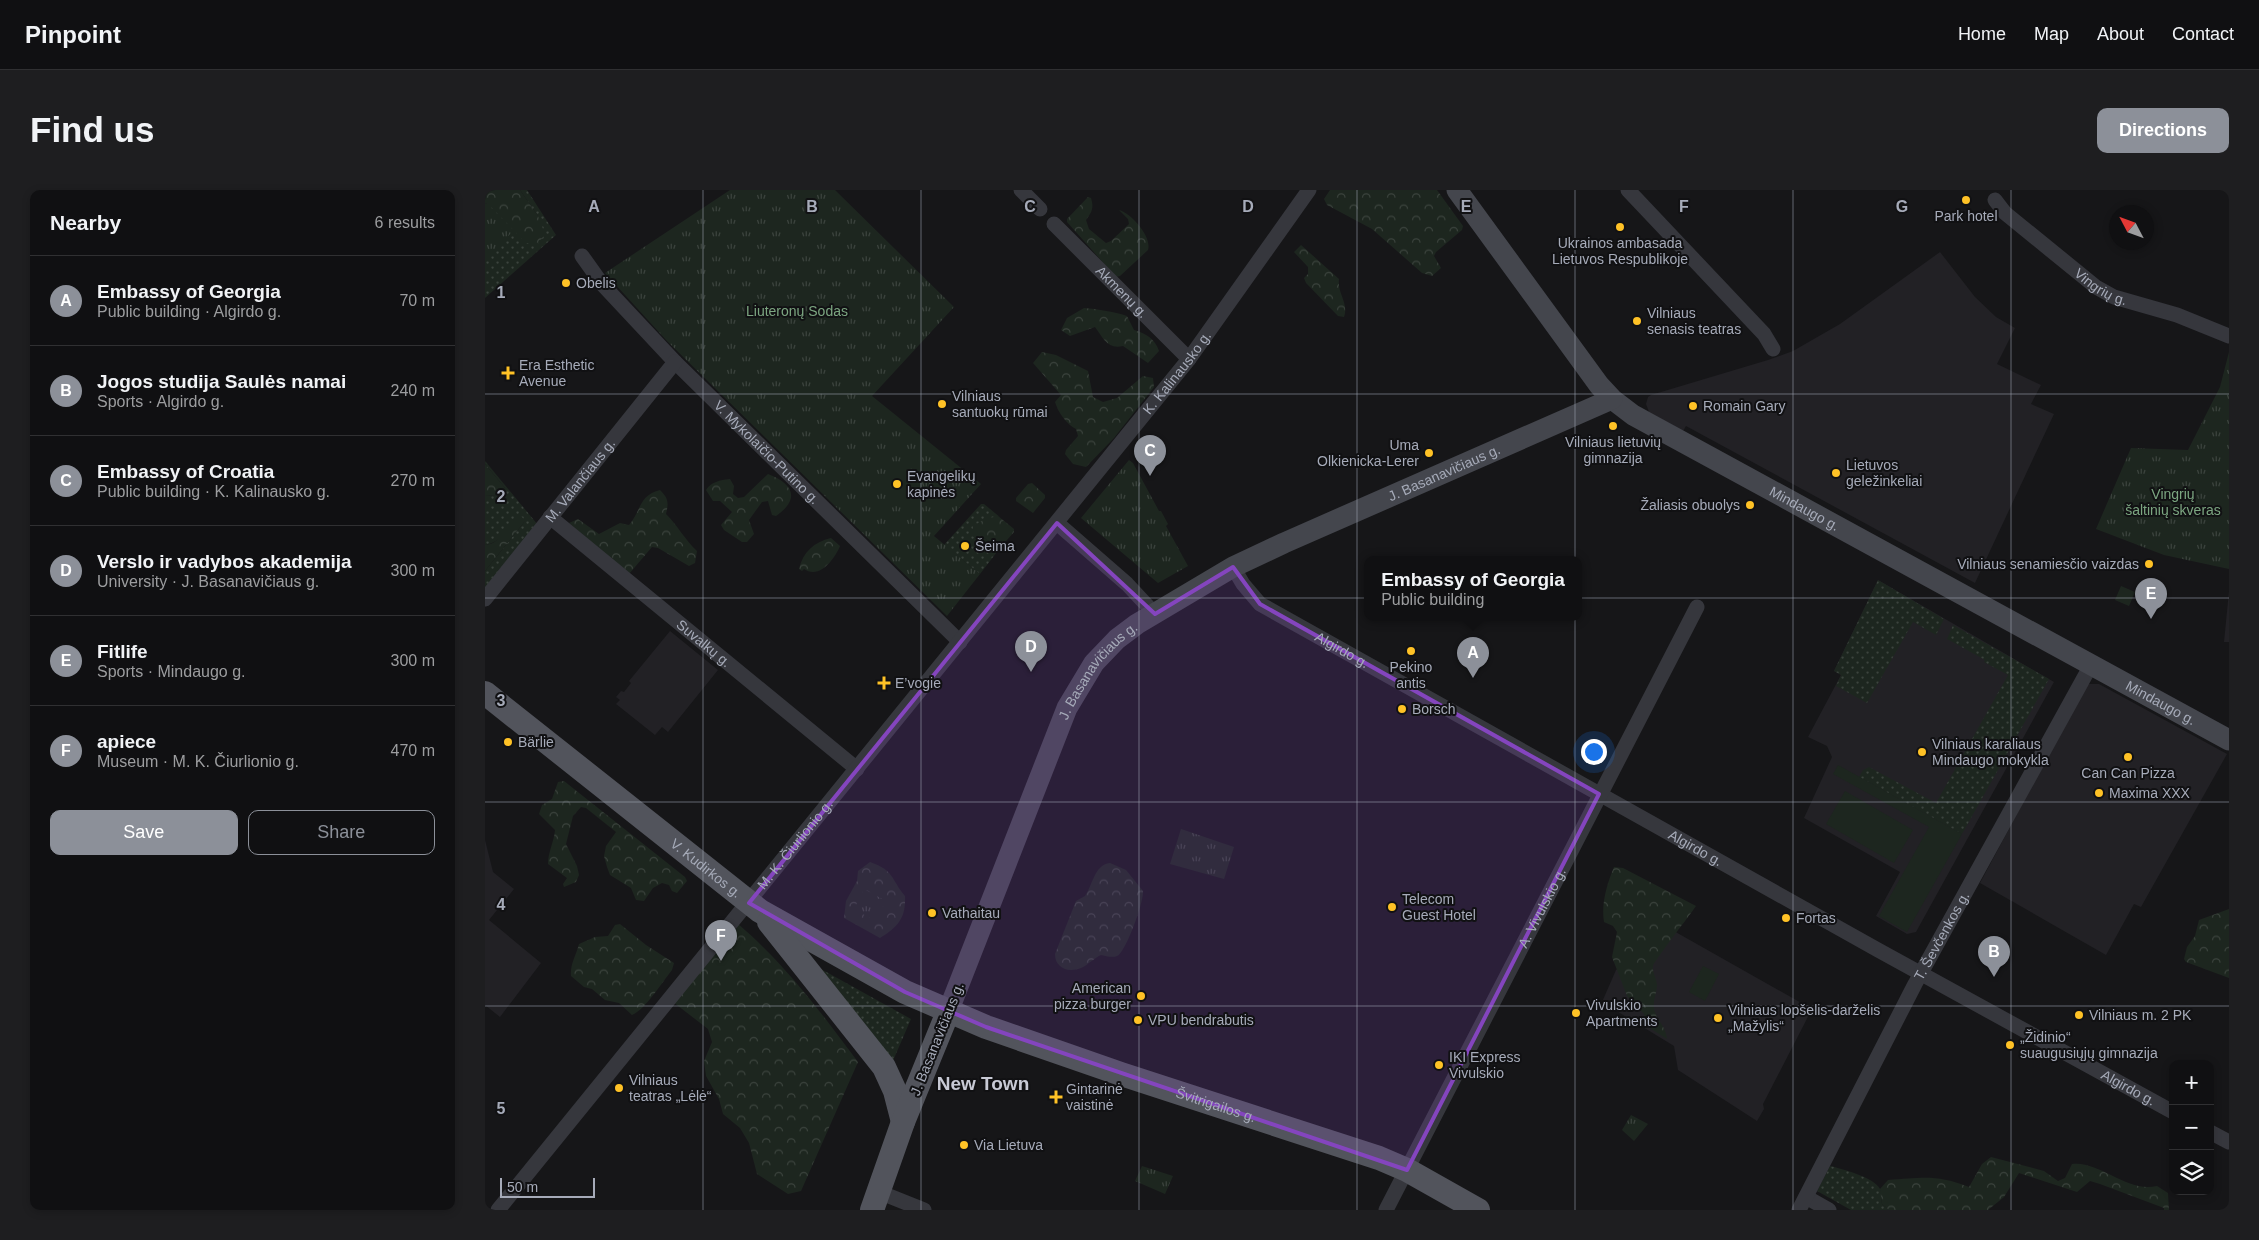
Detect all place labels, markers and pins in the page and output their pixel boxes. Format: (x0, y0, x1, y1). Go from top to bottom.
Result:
marker: Park hotel (1960, 194, 1972, 206)
place label: Park hotel (1934, 208, 1998, 224)
marker: Ukrainos ambasada Lietuvos Respublikoje (1614, 221, 1626, 233)
place label: Ukrainos ambasada Lietuvos Respublikoje (1552, 235, 1688, 267)
place label: Obelis (576, 275, 616, 291)
marker: Obelis (560, 277, 572, 289)
place label: Vilniaus senasis teatras (1647, 305, 1741, 337)
marker: Vilniaus senasis teatras (1631, 315, 1643, 327)
place label: Era Esthetic Avenue (519, 357, 594, 389)
marker: Era Esthetic Avenue (501, 366, 515, 380)
place label: Vilniaus santuokų rūmai (952, 388, 1048, 420)
marker: Vilniaus santuokų rūmai (936, 398, 948, 410)
place label: Romain Gary (1703, 398, 1785, 414)
marker: Romain Gary (1687, 400, 1699, 412)
marker: Vilniaus lietuvių gimnazija (1607, 420, 1619, 432)
place label: Vilniaus lietuvių gimnazija (1565, 434, 1661, 466)
pin: C (1134, 435, 1166, 476)
place label: Uma Olkienicka-Lerer (1317, 437, 1419, 469)
marker: Uma Olkienicka-Lerer (1423, 447, 1435, 459)
place label: Lietuvos geležinkeliai (1846, 457, 1922, 489)
marker: Lietuvos geležinkeliai (1830, 467, 1842, 479)
place label: Evangelikų kapinės (907, 468, 976, 500)
marker: Evangelikų kapinės (891, 478, 903, 490)
place label: Žaliasis obuolys (1640, 497, 1740, 513)
marker: Žaliasis obuolys (1744, 499, 1756, 511)
place label: Šeima (975, 538, 1015, 554)
marker: Šeima (959, 540, 971, 552)
place label: Vilniaus senamiesčio vaizdas (1957, 556, 2139, 572)
marker: Vilniaus senamiesčio vaizdas (2143, 558, 2155, 570)
pin: E (2135, 578, 2167, 619)
pin: D (1015, 631, 1047, 672)
pin: A (1457, 637, 1489, 678)
marker: Pekino antis (1405, 645, 1417, 657)
place label: Pekino antis (1390, 659, 1433, 691)
place label: E’vogie (895, 675, 941, 691)
marker: E’vogie (877, 676, 891, 690)
place label: Borsch (1412, 701, 1456, 717)
marker: Borsch (1396, 703, 1408, 715)
place label: Bӓrlie (518, 734, 554, 750)
marker: Bӓrlie (502, 736, 514, 748)
place label: Vilniaus karaliaus Mindaugo mokykla (1932, 736, 2049, 768)
marker: Vilniaus karaliaus Mindaugo mokykla (1916, 746, 1928, 758)
marker: Can Can Pizza (2122, 751, 2134, 763)
place label: Can Can Pizza (2081, 765, 2175, 781)
place label: Maxima XXX (2109, 785, 2191, 801)
marker: Maxima XXX (2093, 787, 2105, 799)
place label: Telecom Guest Hotel (1402, 891, 1476, 923)
marker: Telecom Guest Hotel (1386, 901, 1398, 913)
place label: Vathaitau (942, 905, 1000, 921)
marker: Vathaitau (926, 907, 938, 919)
place label: Fortas (1796, 910, 1836, 926)
marker: Fortas (1780, 912, 1792, 924)
pin: F (705, 920, 737, 961)
pin: B (1978, 936, 2010, 977)
place label: American pizza burger (1054, 980, 1131, 1012)
marker: American pizza burger (1135, 990, 1147, 1002)
place label: Vivulskio Apartments (1586, 997, 1658, 1029)
place label: Vilniaus lopšelis-darželis „Mažylis“ (1728, 1002, 1880, 1034)
marker: Vivulskio Apartments (1570, 1007, 1582, 1019)
place label: Vilniaus m. 2 PK (2089, 1007, 2192, 1023)
marker: Vilniaus m. 2 PK (2073, 1009, 2085, 1021)
place label: VPU bendrabutis (1148, 1012, 1254, 1028)
marker: Vilniaus lopšelis-darželis „Mažylis“ (1712, 1012, 1724, 1024)
marker: VPU bendrabutis (1132, 1014, 1144, 1026)
place label: „Židinio“ suaugusiųjų gimnazija (2020, 1029, 2158, 1061)
marker: „Židinio“ suaugusiųjų gimnazija (2004, 1039, 2016, 1051)
place label: IKI Express Vivulskio (1449, 1049, 1521, 1081)
marker: IKI Express Vivulskio (1433, 1059, 1445, 1071)
place label: Vilniaus teatras „Lėlė“ (629, 1072, 712, 1104)
place label: Gintarinė vaistinė (1066, 1081, 1123, 1113)
marker: Vilniaus teatras „Lėlė“ (613, 1082, 625, 1094)
marker: Gintarinė vaistinė (1050, 1091, 1062, 1103)
place label: Via Lietuva (974, 1137, 1043, 1153)
marker: Via Lietuva (958, 1139, 970, 1151)

